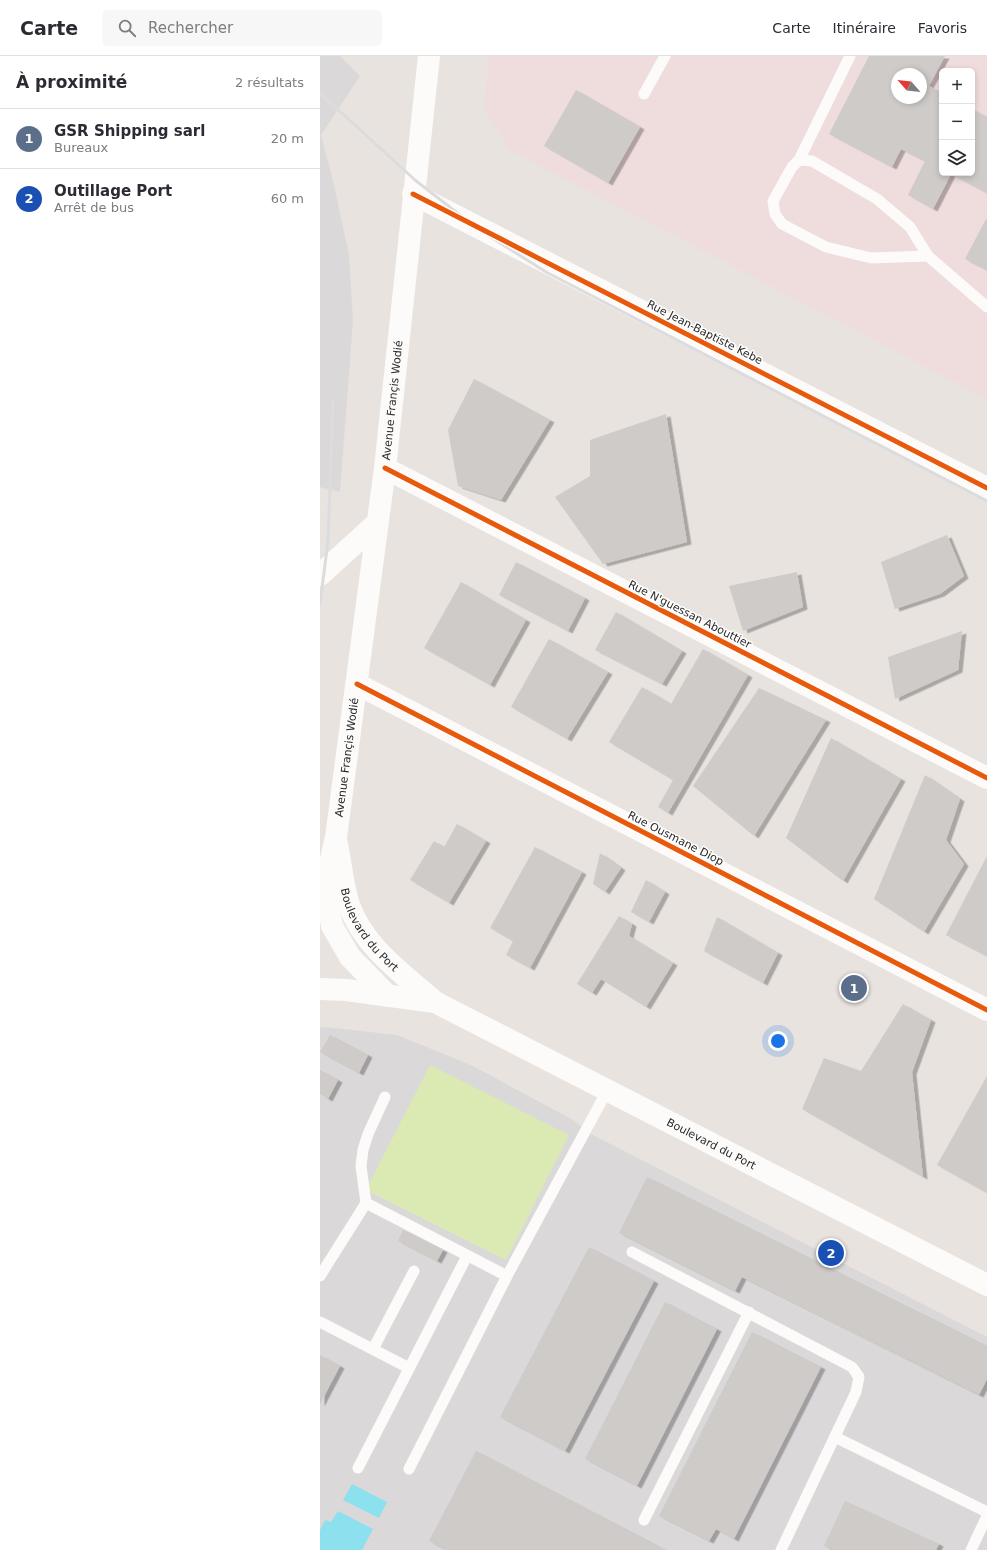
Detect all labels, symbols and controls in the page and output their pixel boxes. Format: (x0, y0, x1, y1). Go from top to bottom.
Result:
search box (102, 10, 382, 46)
text: Carte (20, 17, 78, 39)
icon: search (116, 17, 138, 39)
text: Rechercher (148, 19, 233, 37)
text: Carte (772, 20, 811, 36)
text: Itinéraire (833, 20, 896, 36)
text: Favoris (918, 20, 967, 36)
north arrow (891, 68, 927, 104)
map controls (939, 68, 975, 176)
button: + (939, 68, 975, 104)
text: À proximité (16, 72, 127, 92)
text: 2 résultats (235, 75, 304, 90)
button: − (939, 104, 975, 140)
text: GSR Shipping sarl (54, 122, 205, 140)
text: 1 (24, 131, 34, 146)
text: 20 m (271, 131, 304, 146)
text: Bureaux (54, 140, 108, 155)
button: layers (939, 140, 975, 176)
text: Outillage Port (54, 182, 172, 200)
text: 2 (24, 191, 34, 206)
text: 60 m (271, 191, 304, 206)
text: Arrêt de bus (54, 200, 134, 215)
street label: Rue Jean-Baptiste Kebe (645, 298, 765, 367)
street label: Avenue Françis Wodié (380, 340, 406, 461)
street label: Rue N'guessan Abouttier (626, 578, 754, 651)
street label: Avenue Françis Wodié (333, 697, 361, 818)
street label: Rue Ousmane Diop (626, 809, 726, 868)
street label: Boulevard du Port (338, 887, 401, 975)
pin: 1 (841, 973, 867, 1003)
your location (768, 1031, 788, 1051)
street label: Boulevard du Port (664, 1116, 759, 1173)
pin: 2 (818, 1238, 844, 1268)

